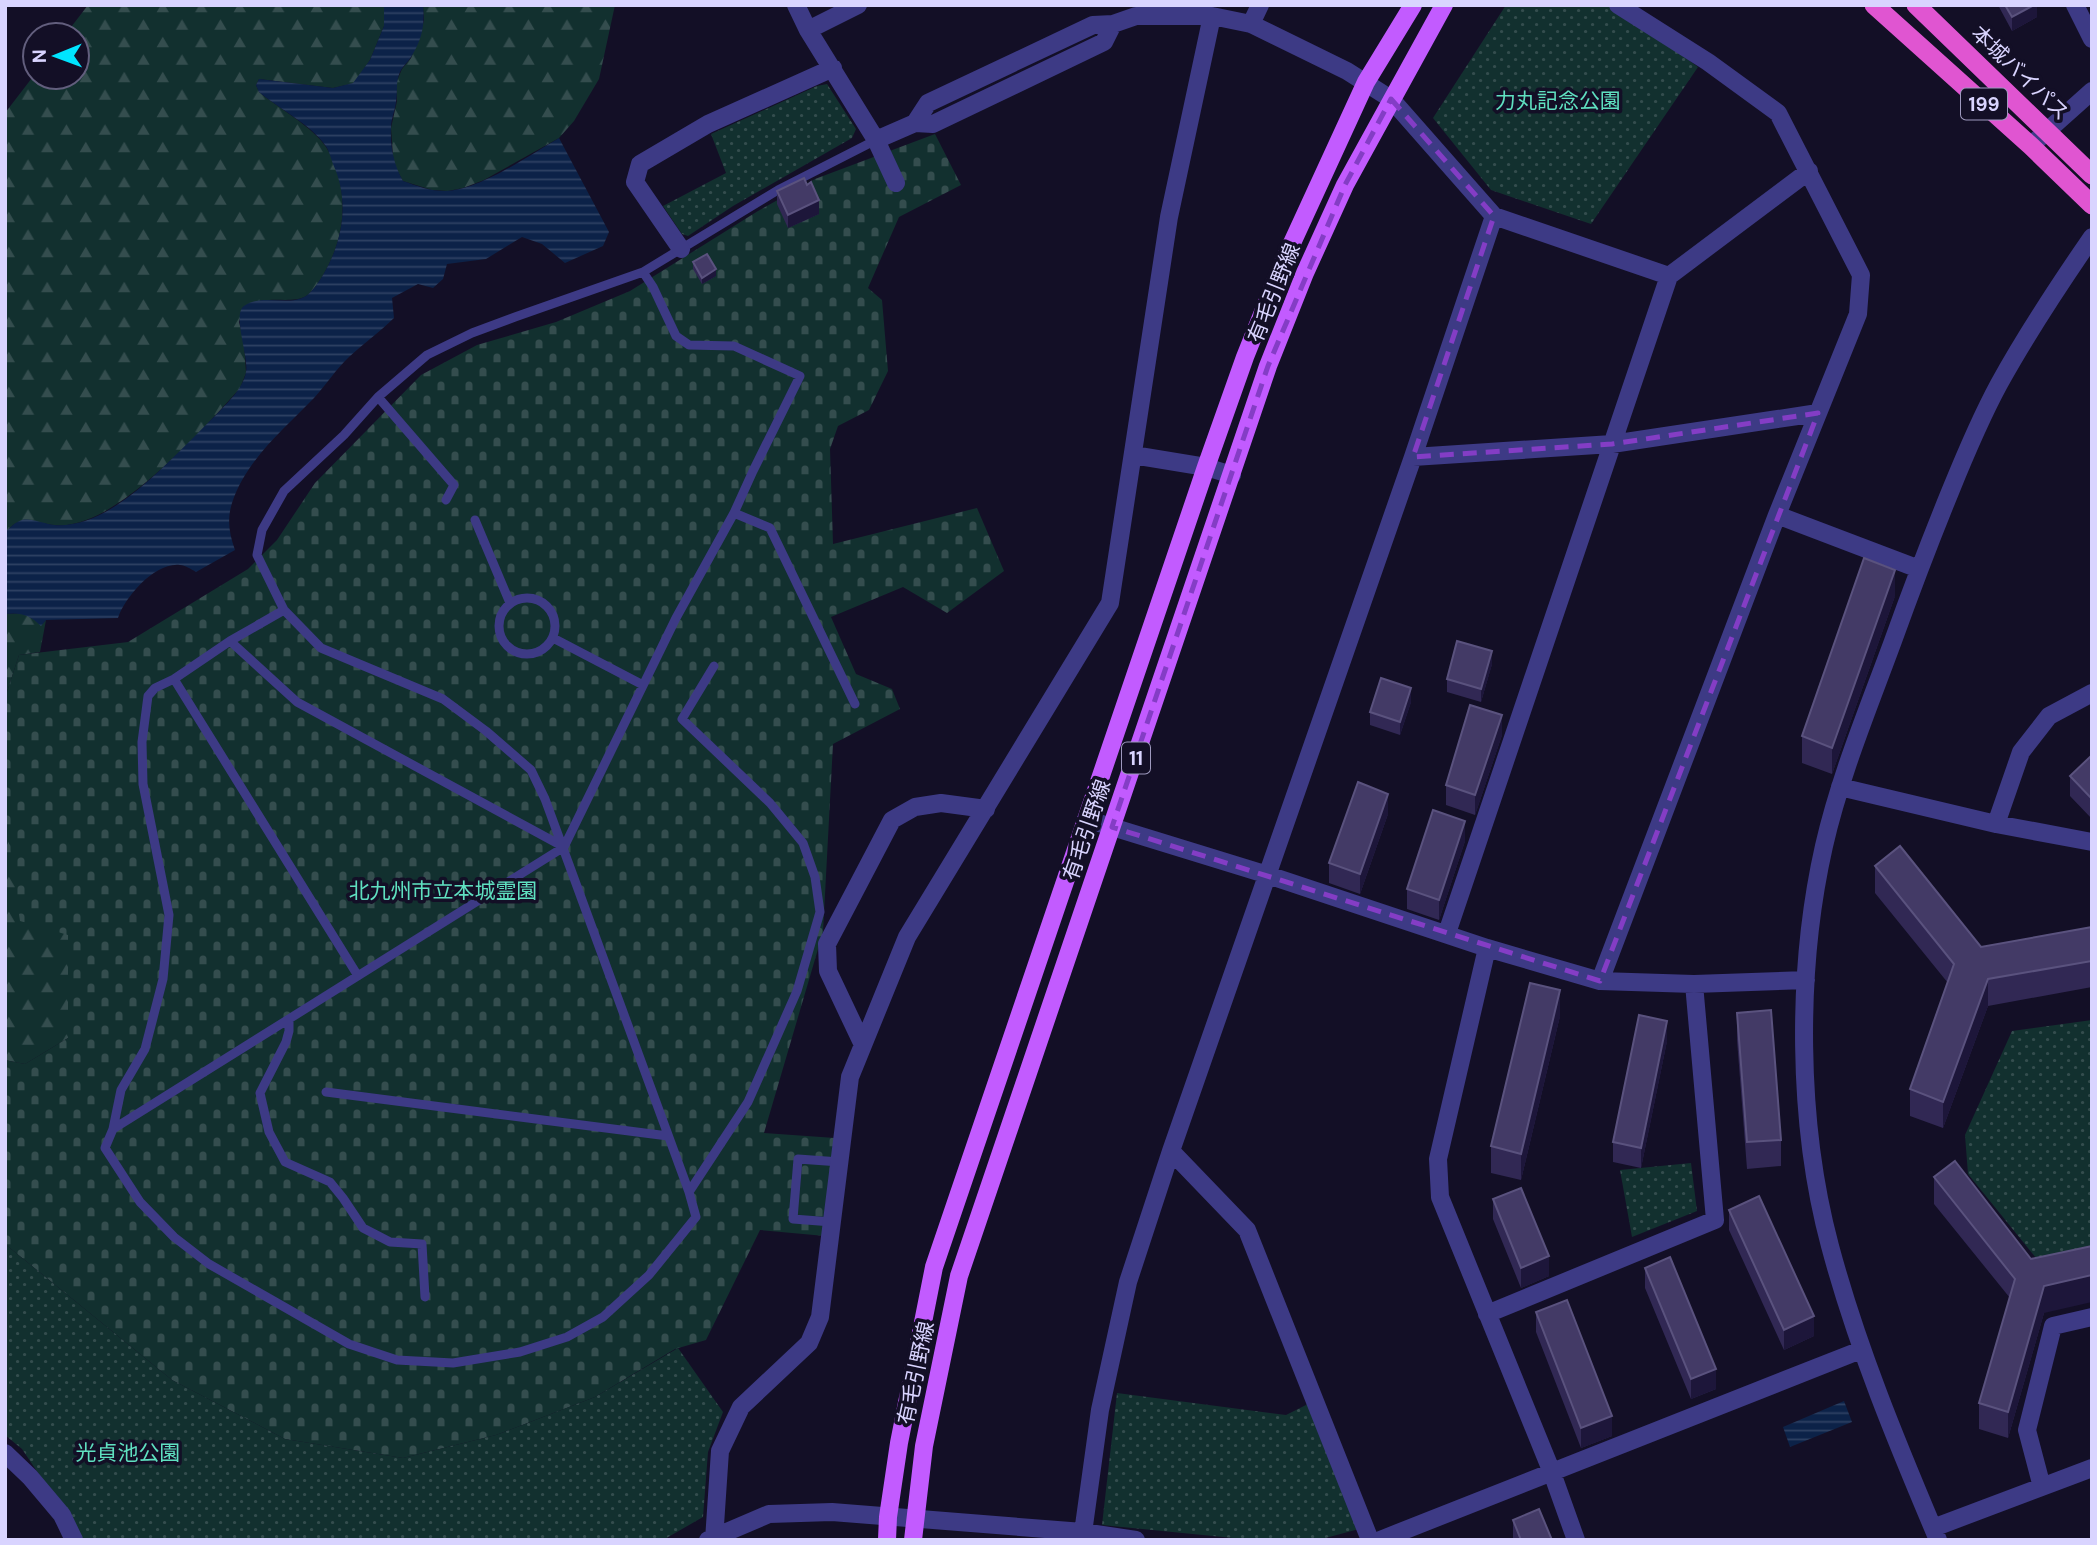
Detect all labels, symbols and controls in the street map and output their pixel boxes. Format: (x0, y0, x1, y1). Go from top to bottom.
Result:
street label: 本城バイパス (1965, 19, 2075, 127)
north arrow (21, 21, 91, 91)
text: N (27, 49, 52, 63)
park label: 力丸記念公園 (1495, 87, 1621, 115)
road number: 199 (1961, 88, 2007, 120)
street label: 有毛引野線 (1241, 239, 1307, 347)
road number: 11 (1122, 743, 1150, 774)
street label: 有毛引野線 (1057, 776, 1117, 884)
park label: 北九州市立本城霊園 (349, 877, 538, 905)
street label: 有毛引野線 (891, 1319, 941, 1427)
park label: 光貞池公園 (76, 1439, 181, 1467)

